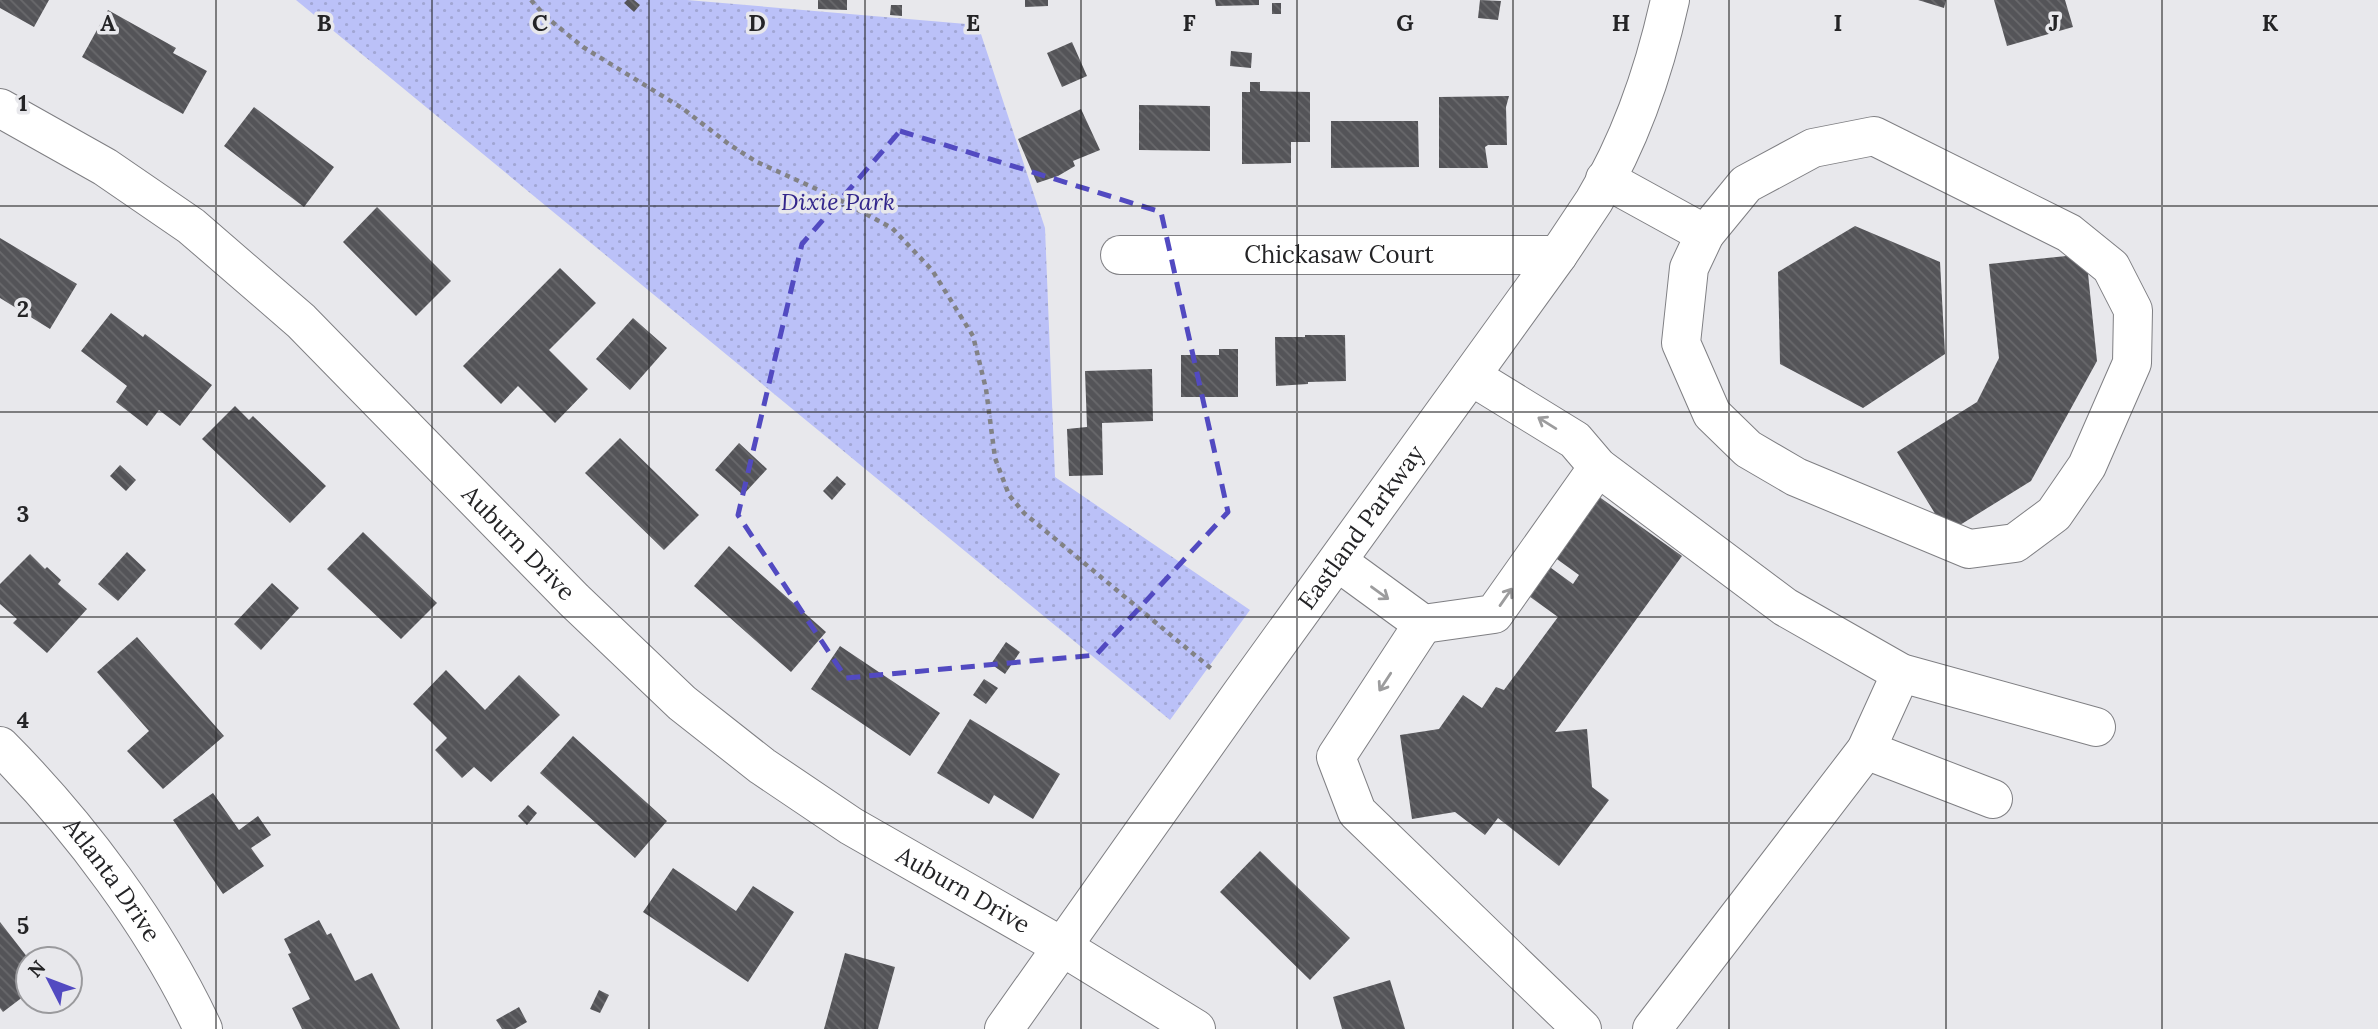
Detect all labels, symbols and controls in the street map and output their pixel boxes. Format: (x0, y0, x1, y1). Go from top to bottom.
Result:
text: A (100, 8, 116, 37)
text: B (316, 8, 332, 37)
text: C (532, 8, 548, 37)
text: D (748, 8, 766, 37)
text: E (966, 8, 980, 37)
text: F (1182, 8, 1196, 37)
text: G (1396, 8, 1414, 37)
text: H (1612, 8, 1630, 37)
text: I (1834, 8, 1842, 37)
text: J (2049, 8, 2059, 37)
text: K (2262, 8, 2279, 37)
text: 1 (18, 88, 28, 117)
park label: Dixie Park (781, 186, 895, 217)
street label: Chickasaw Court (1244, 239, 1435, 270)
text: 2 (17, 294, 29, 323)
one-way arrow (1538, 415, 1557, 430)
street label: Eastland Parkway (1291, 438, 1431, 615)
street label: Auburn Drive (455, 478, 582, 607)
text: 3 (17, 499, 29, 528)
one-way arrow (1370, 586, 1389, 600)
one-way arrow (1499, 588, 1513, 607)
one-way arrow (1378, 671, 1392, 691)
text: 4 (17, 705, 29, 734)
street label: Atlanta Drive (57, 811, 168, 947)
street label: Auburn Drive (890, 839, 1036, 940)
text: 5 (17, 911, 29, 940)
north arrow (14, 945, 84, 1015)
text: N (23, 955, 50, 982)

